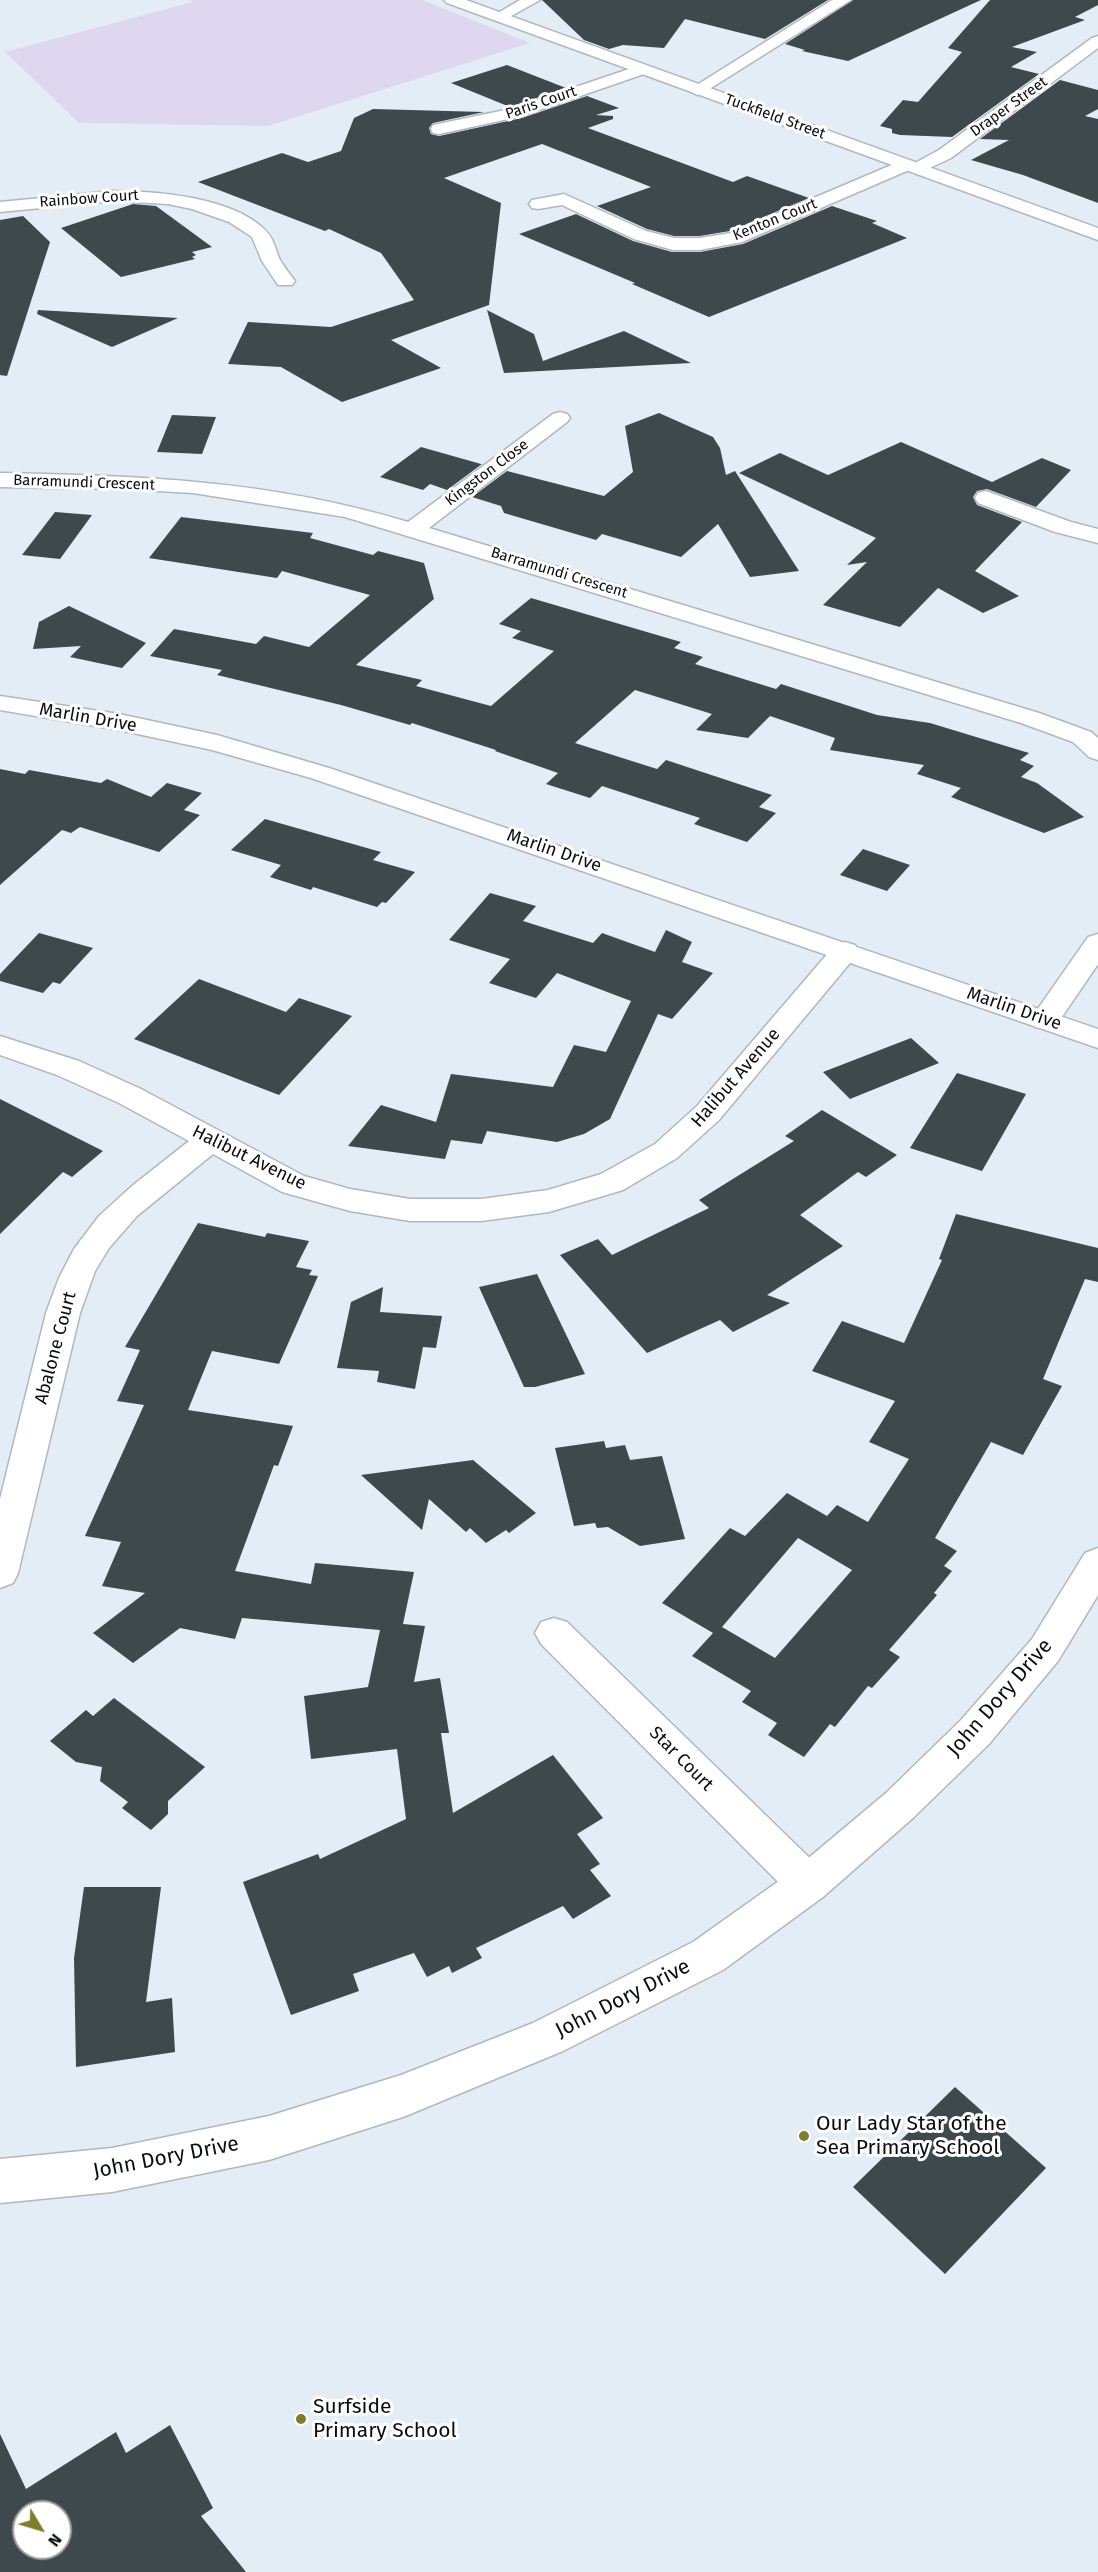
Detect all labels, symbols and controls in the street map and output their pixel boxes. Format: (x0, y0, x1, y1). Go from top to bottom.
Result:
street label: Draper Street (967, 73, 1051, 141)
street label: Paris Court (503, 82, 579, 124)
street label: Tuckfield Street (722, 91, 828, 143)
street label: Rainbow Court (39, 187, 139, 211)
street label: Kenton Court (730, 195, 820, 245)
street label: Kingston Close (442, 436, 532, 510)
street label: Barramundi Crescent (13, 472, 155, 494)
street label: Barramundi Crescent (488, 544, 630, 602)
street label: Marlin Drive (38, 699, 138, 737)
street label: Marlin Drive (504, 825, 604, 877)
street label: Marlin Drive (964, 983, 1064, 1035)
street label: Halibut Avenue (687, 1024, 785, 1132)
street label: Halibut Avenue (188, 1121, 310, 1195)
street label: Abalone Court (31, 1289, 81, 1407)
street label: John Dory Drive (942, 1634, 1058, 1762)
street label: Star Court (644, 1722, 718, 1796)
street label: John Dory Drive (551, 1954, 695, 2044)
place label: Our Lady Star of the Sea Primary School (816, 2111, 1007, 2161)
marker: Our Lady Star of the Sea Primary School (797, 2129, 811, 2143)
street label: John Dory Drive (91, 2132, 241, 2184)
place label: Surfside Primary School (313, 2394, 457, 2444)
marker: Surfside Primary School (294, 2412, 308, 2426)
north arrow (12, 2500, 72, 2560)
text: N (44, 2530, 66, 2550)

